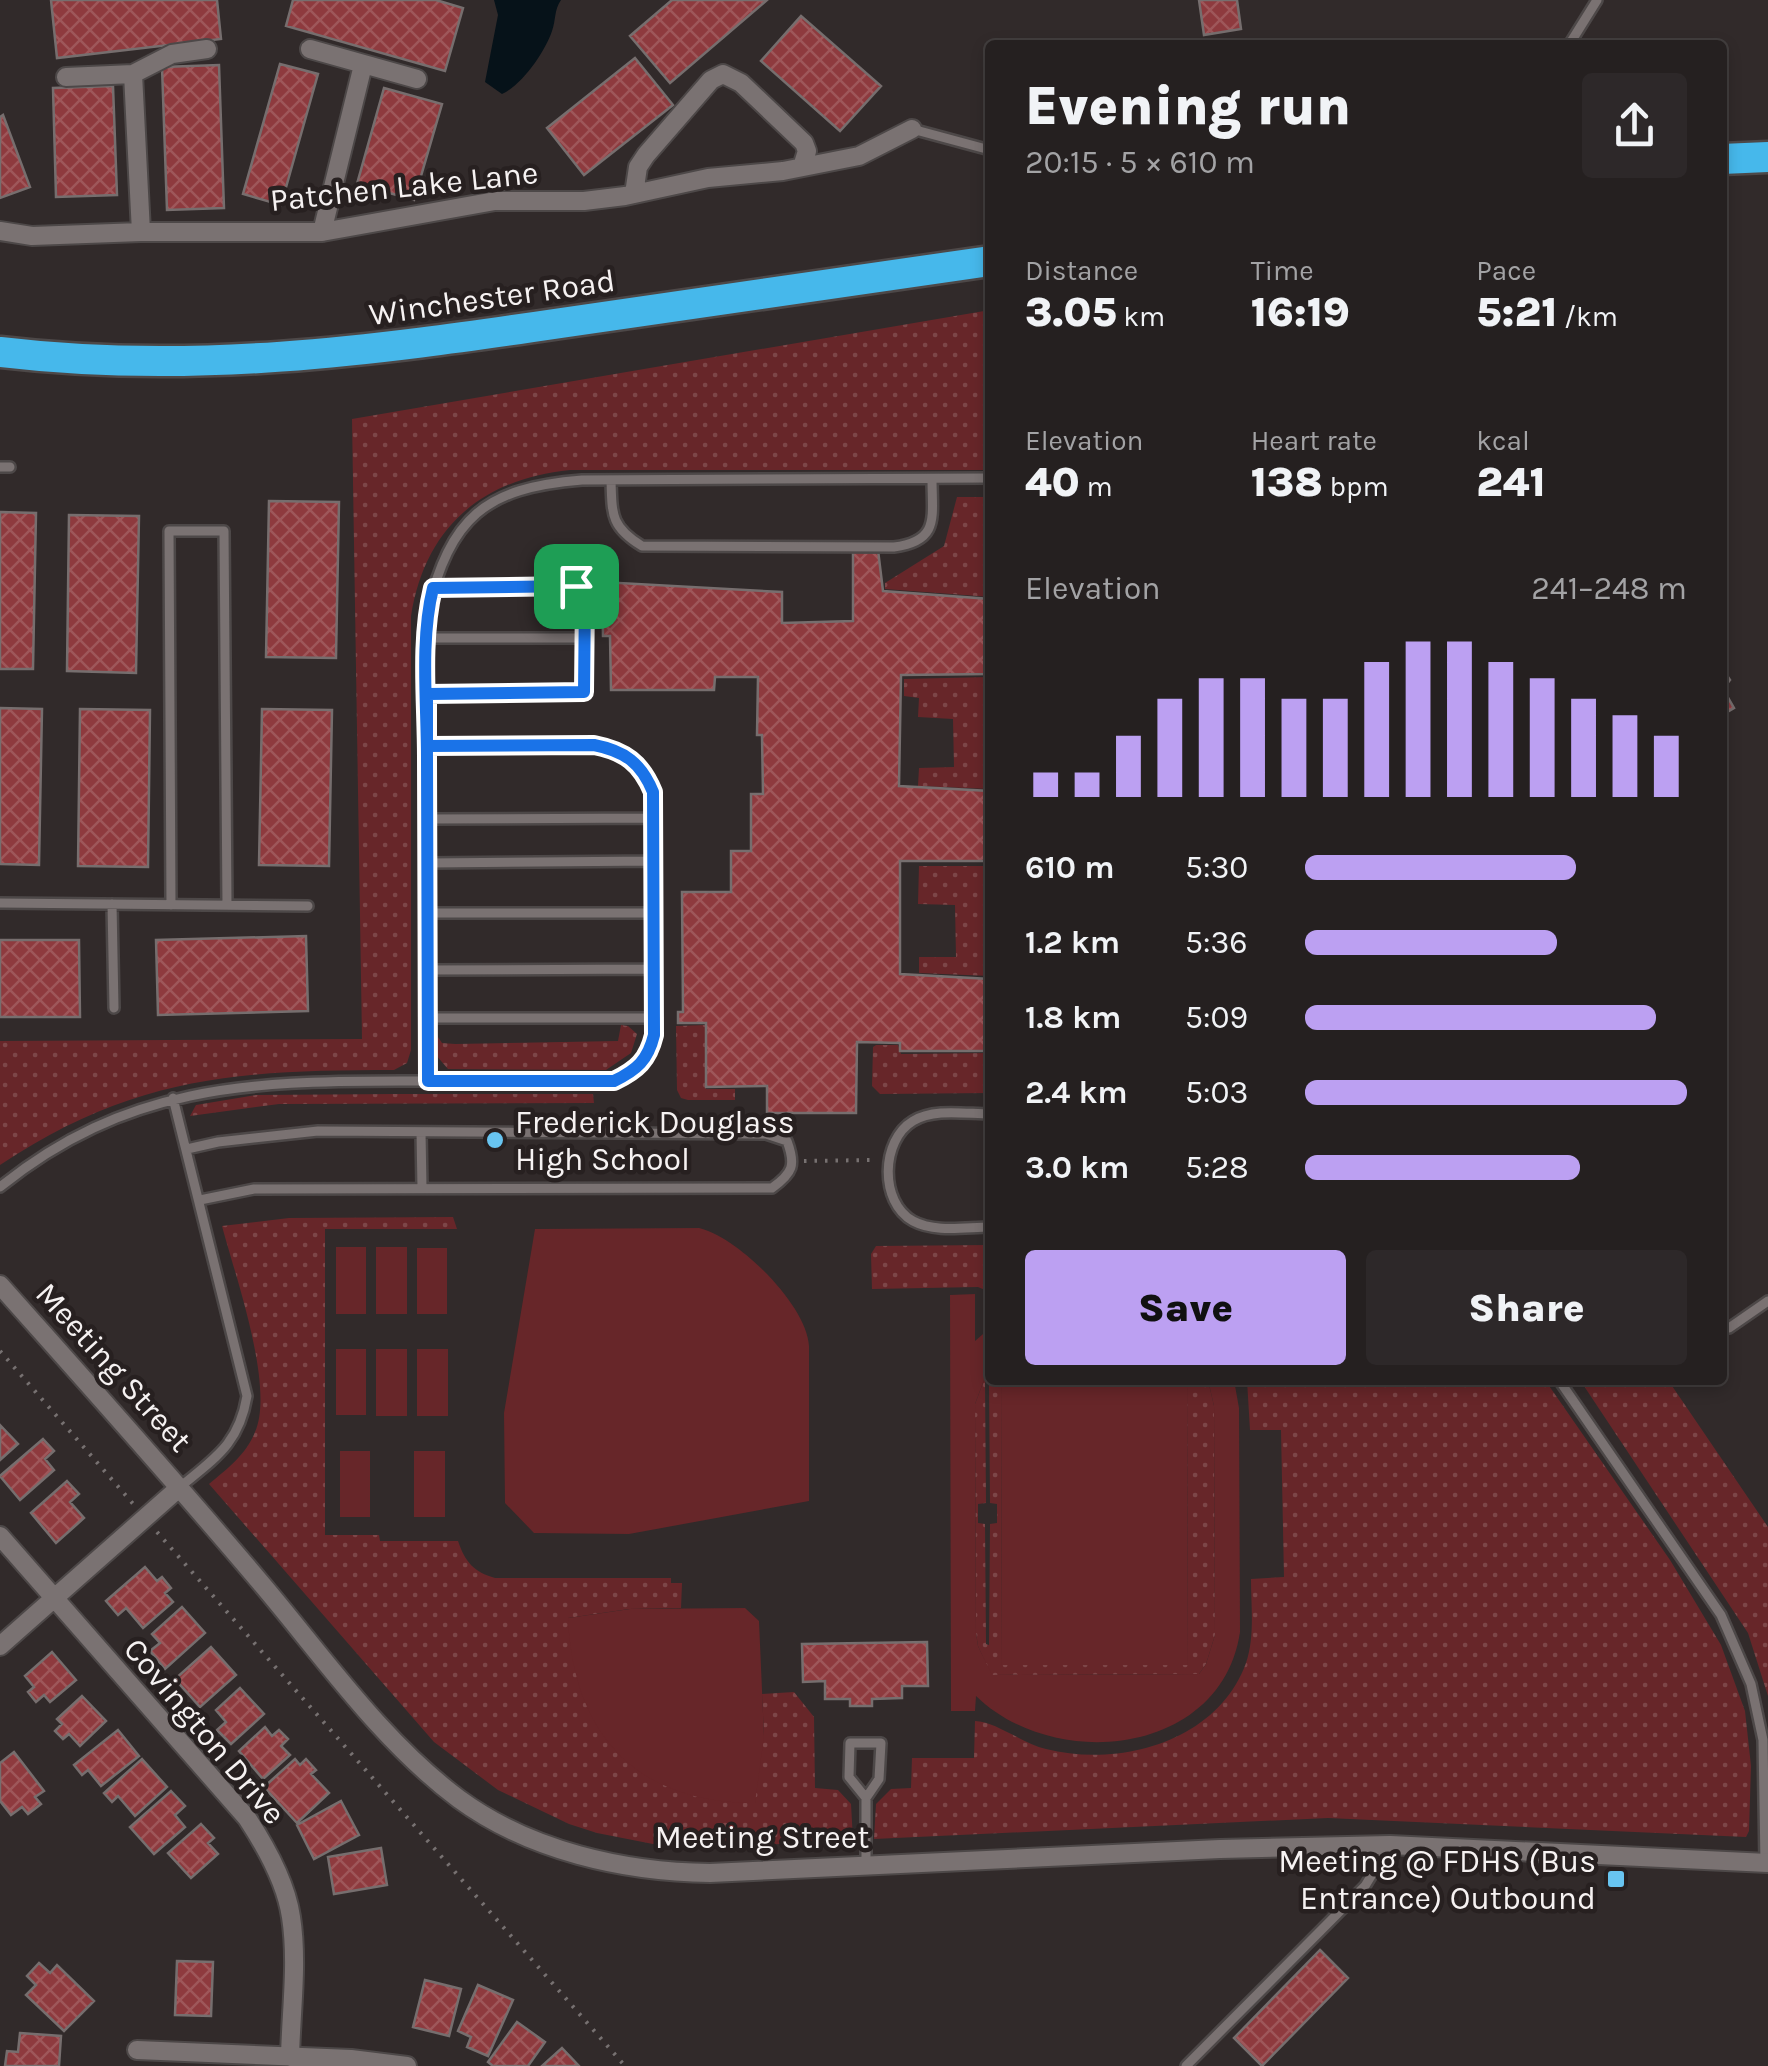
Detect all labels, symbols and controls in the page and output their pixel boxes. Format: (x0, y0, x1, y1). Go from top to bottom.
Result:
button: share (1582, 73, 1687, 178)
text: Evening run (1025, 74, 1351, 138)
text: 20:15 · 5 × 610 m (1025, 144, 1255, 181)
street label: Patchen Lake Lane (268, 154, 540, 219)
text: Distance (1025, 254, 1138, 287)
text: Time (1251, 254, 1314, 287)
text: Pace (1476, 254, 1536, 287)
street label: Winchester Road (367, 262, 617, 333)
text: 3.05 (1025, 287, 1117, 337)
text: 16:19 (1251, 287, 1350, 337)
text: 5:21 (1476, 287, 1557, 337)
text: km (1117, 300, 1165, 333)
text: /km (1557, 300, 1618, 333)
text: Elevation (1025, 424, 1144, 457)
text: Heart rate (1251, 424, 1377, 457)
text: kcal (1476, 424, 1530, 457)
text: 40 (1025, 457, 1080, 507)
text: 138 (1251, 457, 1323, 507)
text: 241 (1476, 457, 1546, 507)
text: m (1080, 470, 1113, 503)
text: bpm (1323, 470, 1389, 503)
pin (534, 544, 619, 629)
icon: arrive (549, 559, 604, 614)
text: Elevation (1025, 570, 1160, 607)
text: 241–248 m (1531, 570, 1687, 607)
text: 610 m (1025, 849, 1115, 886)
text: 5:30 (1185, 849, 1248, 886)
text: 1.2 km (1025, 924, 1120, 961)
text: 5:36 (1185, 924, 1248, 961)
text: 1.8 km (1025, 999, 1121, 1036)
text: 5:09 (1185, 999, 1248, 1036)
text: 2.4 km (1025, 1074, 1128, 1111)
text: 5:03 (1185, 1074, 1248, 1111)
place label: Frederick Douglass High School (515, 1104, 795, 1178)
marker: Frederick Douglass High School (484, 1129, 506, 1151)
text: 3.0 km (1025, 1149, 1129, 1186)
text: 5:28 (1185, 1149, 1249, 1186)
button: Save (1025, 1250, 1346, 1365)
button: Share (1366, 1250, 1687, 1365)
street label: Meeting Street (28, 1275, 199, 1459)
street label: Covington Drive (116, 1631, 293, 1832)
street label: Meeting Street (655, 1819, 869, 1856)
place label: Meeting @ FDHS (Bus Entrance) Outbound (1278, 1843, 1596, 1917)
marker: Meeting @ FDHS (Bus Entrance) Outbound (1605, 1868, 1627, 1890)

